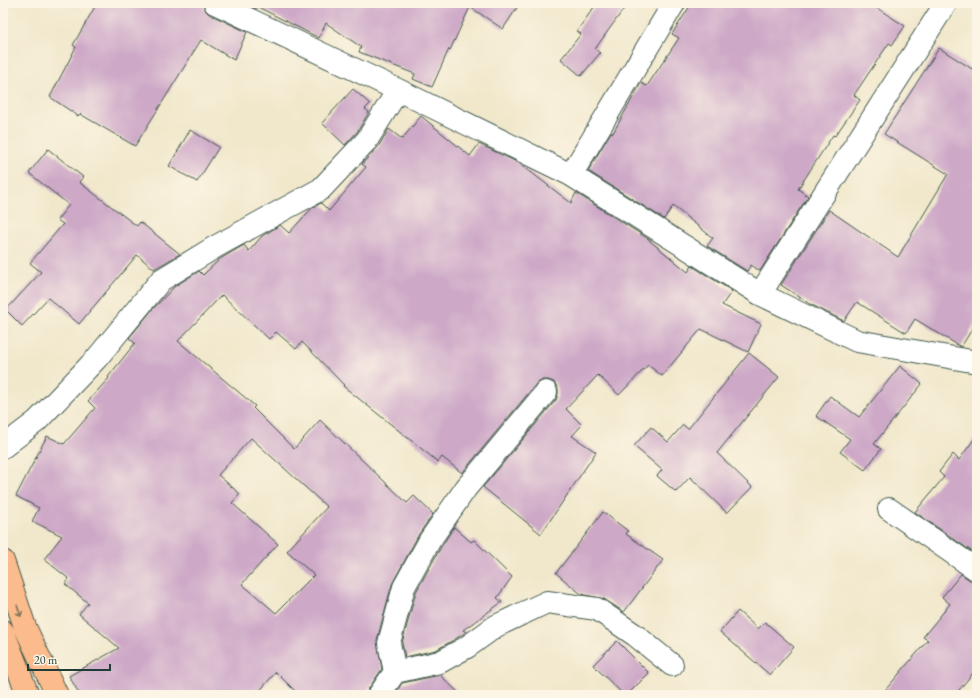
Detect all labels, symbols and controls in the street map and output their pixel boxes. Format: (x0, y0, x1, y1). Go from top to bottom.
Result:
one-way arrow (16, 605, 24, 617)
scale bar (28, 646, 110, 672)
text: 20 m (34, 652, 58, 668)

